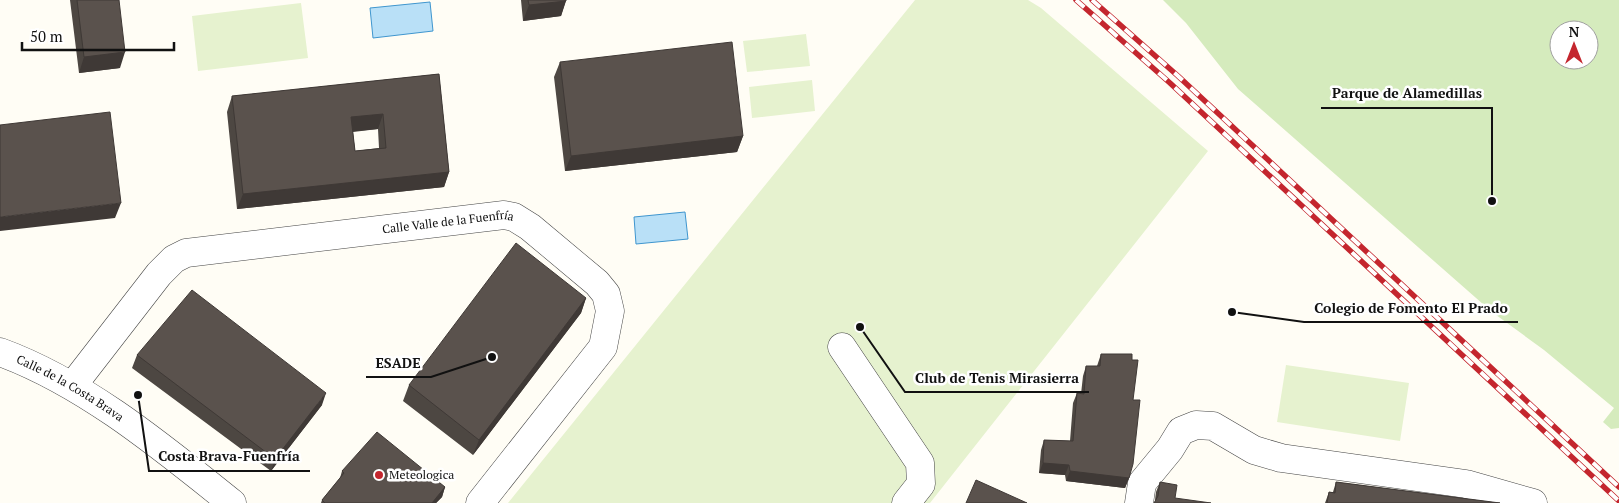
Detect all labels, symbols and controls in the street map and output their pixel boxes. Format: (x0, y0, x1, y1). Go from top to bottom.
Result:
scale bar (22, 20, 175, 52)
north arrow (1549, 20, 1599, 70)
text: N (1569, 22, 1580, 41)
text: 50 m (30, 26, 63, 46)
callout: Parque de Alamedillas (1321, 79, 1492, 108)
text: Parque de Alamedillas (1332, 83, 1482, 102)
street label: Calle Valle de la Fuenfría (381, 207, 515, 236)
callout: Colegio de Fomento El Prado (1304, 293, 1518, 322)
text: Colegio de Fomento El Prado (1314, 298, 1508, 317)
callout: ESADE (366, 348, 431, 377)
street label: Calle de la Costa Brava (14, 351, 127, 424)
text: ESADE (375, 353, 421, 372)
callout: Club de Tenis Mirasierra (905, 363, 1089, 392)
text: Club de Tenis Mirasierra (915, 368, 1079, 387)
callout: Costa Brava-Fuenfría (149, 442, 310, 471)
text: Costa Brava-Fuenfría (158, 446, 300, 465)
place label: Meteologica (389, 467, 454, 482)
marker: Meteologica (373, 469, 385, 481)

